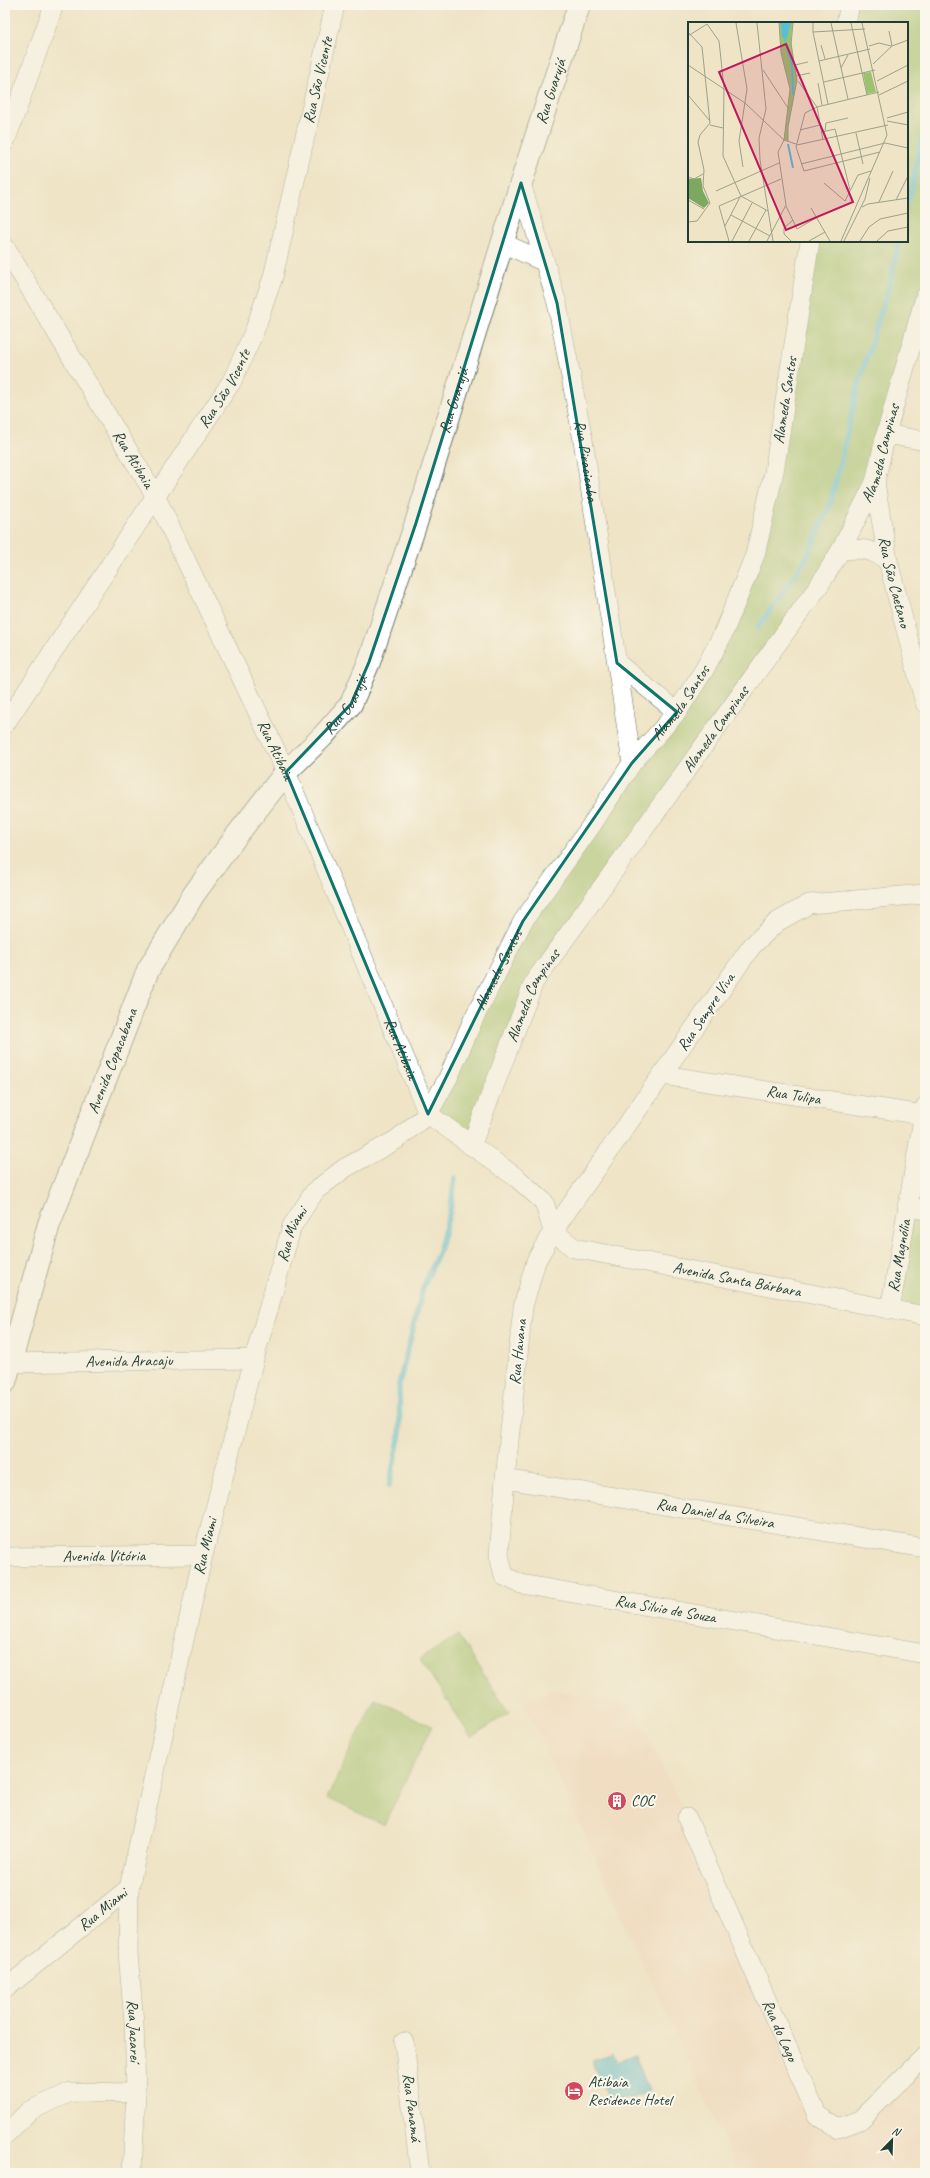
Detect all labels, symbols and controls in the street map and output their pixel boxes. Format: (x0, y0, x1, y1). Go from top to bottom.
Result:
inset map (688, 22, 908, 242)
street label: Rua São Vicente (298, 33, 338, 125)
street label: Rua Guarujá (531, 54, 571, 126)
street label: Rua São Vicente (194, 344, 256, 432)
street label: Alameda Santos (769, 354, 802, 445)
street label: Rua Guarujá (434, 364, 474, 436)
street label: Alameda Campinas (856, 400, 904, 506)
street label: Rua Piracicaba (569, 418, 602, 504)
street label: Rua Atibaia (108, 427, 159, 493)
street label: Rua São Caetano (874, 535, 916, 632)
street label: Alameda Santos (647, 661, 715, 744)
street label: Rua Guarujá (319, 670, 373, 738)
street label: Alameda Campinas (678, 681, 754, 776)
street label: Rua Atibaia (253, 717, 299, 784)
street label: Alameda Santos (470, 924, 528, 1013)
street label: Alameda Campinas (502, 944, 565, 1045)
street label: Rua Sempre Viva (673, 968, 740, 1055)
street label: Avenida Copacabana (83, 1004, 143, 1116)
street label: Rua Atibaia (379, 1015, 423, 1084)
street label: Rua Tulipa (765, 1081, 823, 1109)
street label: Rua Miami (272, 1201, 313, 1264)
street label: Rua Magnólia (883, 1217, 916, 1294)
street label: Avenida Santa Bárbara (671, 1257, 804, 1302)
street label: Rua Havana (505, 1317, 532, 1386)
street label: Avenida Aracaju (85, 1350, 174, 1372)
street label: Rua Daniel da Silveira (655, 1494, 776, 1533)
street label: Rua Miami (189, 1514, 223, 1577)
street label: Avenida Vitória (63, 1546, 147, 1566)
street label: Rua Silvio de Souza (614, 1591, 719, 1628)
building icon: COC (606, 1790, 628, 1812)
place label: COC (631, 1791, 656, 1811)
street label: Rua Miami (74, 1882, 133, 1935)
street label: Rua do Lago (758, 1997, 803, 2067)
street label: Rua Jacareí (122, 1999, 145, 2065)
street label: Rua Panamá (398, 2072, 426, 2145)
place label: Atibaia Residence Hotel (588, 2072, 675, 2110)
hotel icon: Atibaia Residence Hotel (563, 2080, 585, 2102)
north arrow (872, 2120, 912, 2160)
text: N (890, 2123, 904, 2139)

